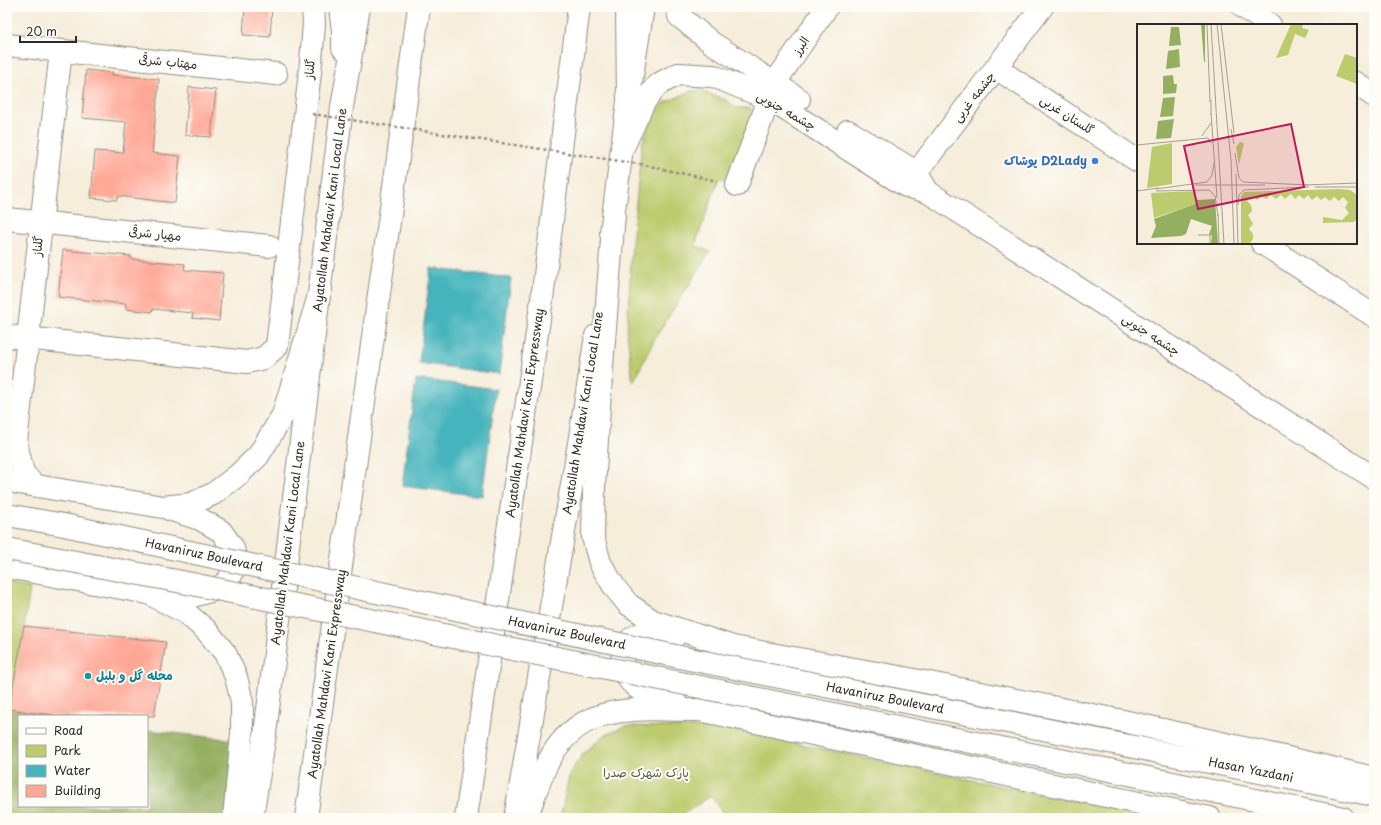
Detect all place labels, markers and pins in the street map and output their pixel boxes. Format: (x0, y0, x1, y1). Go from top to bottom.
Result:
place label: پوشاک D2Lady (1004, 151, 1087, 169)
marker: پوشاک D2Lady (1090, 156, 1100, 166)
place label: محله گل و بلبل (96, 666, 173, 684)
marker: محله گل و بلبل (83, 671, 93, 681)

